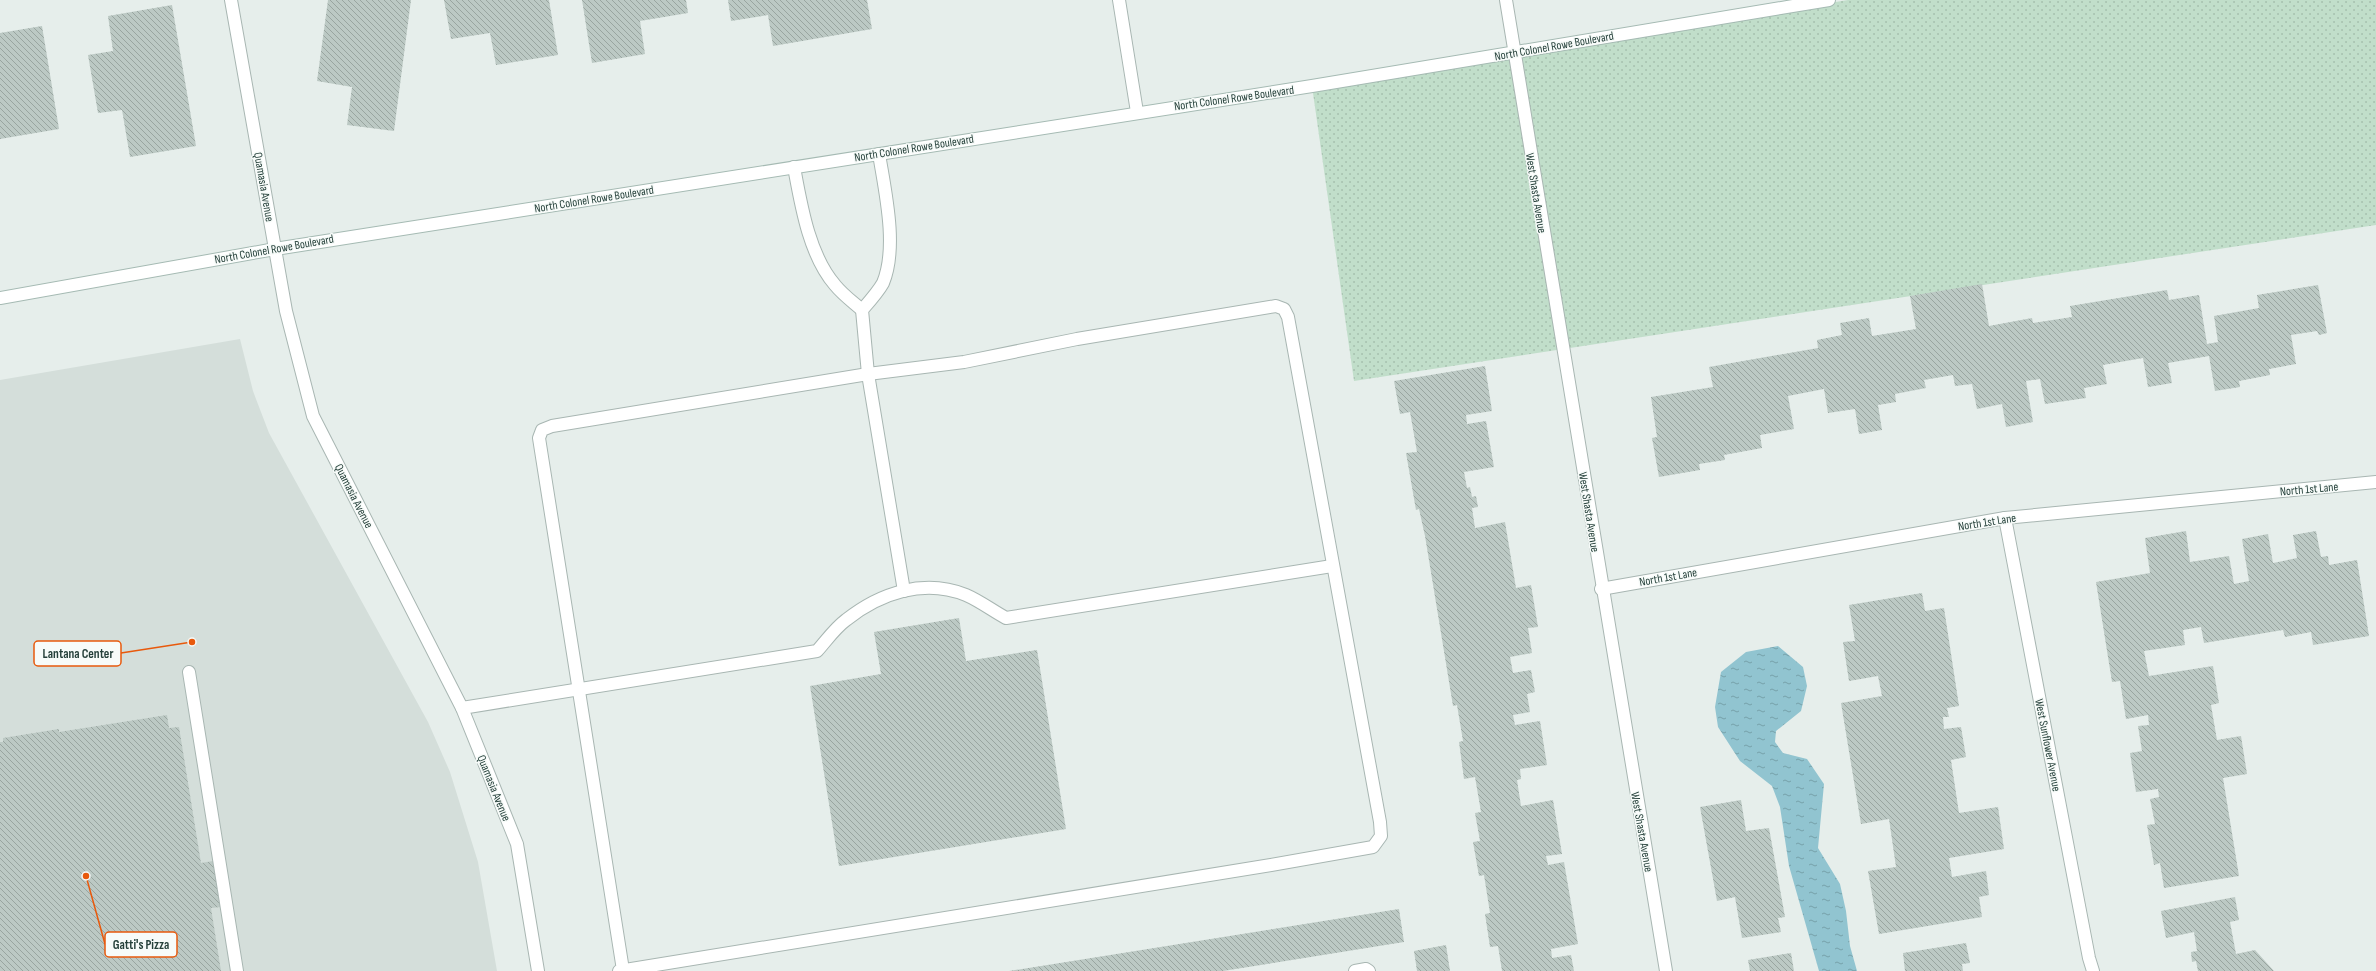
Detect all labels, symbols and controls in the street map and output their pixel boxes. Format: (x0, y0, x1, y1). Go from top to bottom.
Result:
street label: North Colonel Rowe Boulevard (1493, 29, 1615, 64)
street label: North Colonel Rowe Boulevard (1173, 83, 1295, 114)
street label: North Colonel Rowe Boulevard (853, 132, 975, 165)
street label: Quamasia Avenue (250, 151, 277, 223)
street label: West Shasta Avenue (1522, 152, 1549, 234)
street label: North Colonel Rowe Boulevard (533, 183, 655, 216)
street label: North Colonel Rowe Boulevard (213, 232, 335, 267)
street label: Quamasia Avenue (331, 462, 376, 531)
street label: West Shasta Avenue (1575, 471, 1602, 553)
street label: North 1st Lane (2279, 479, 2339, 500)
street label: North 1st Lane (1957, 510, 2017, 534)
street label: North 1st Lane (1638, 565, 1698, 590)
callout: Lantana Center (34, 641, 121, 666)
text: Lantana Center (43, 646, 113, 662)
street label: West Sunflower Avenue (2031, 698, 2064, 793)
street label: Quamasia Avenue (473, 753, 514, 824)
street label: West Shasta Avenue (1627, 791, 1656, 873)
callout: Gatti's Pizza (105, 932, 177, 957)
text: Gatti's Pizza (113, 937, 169, 953)

